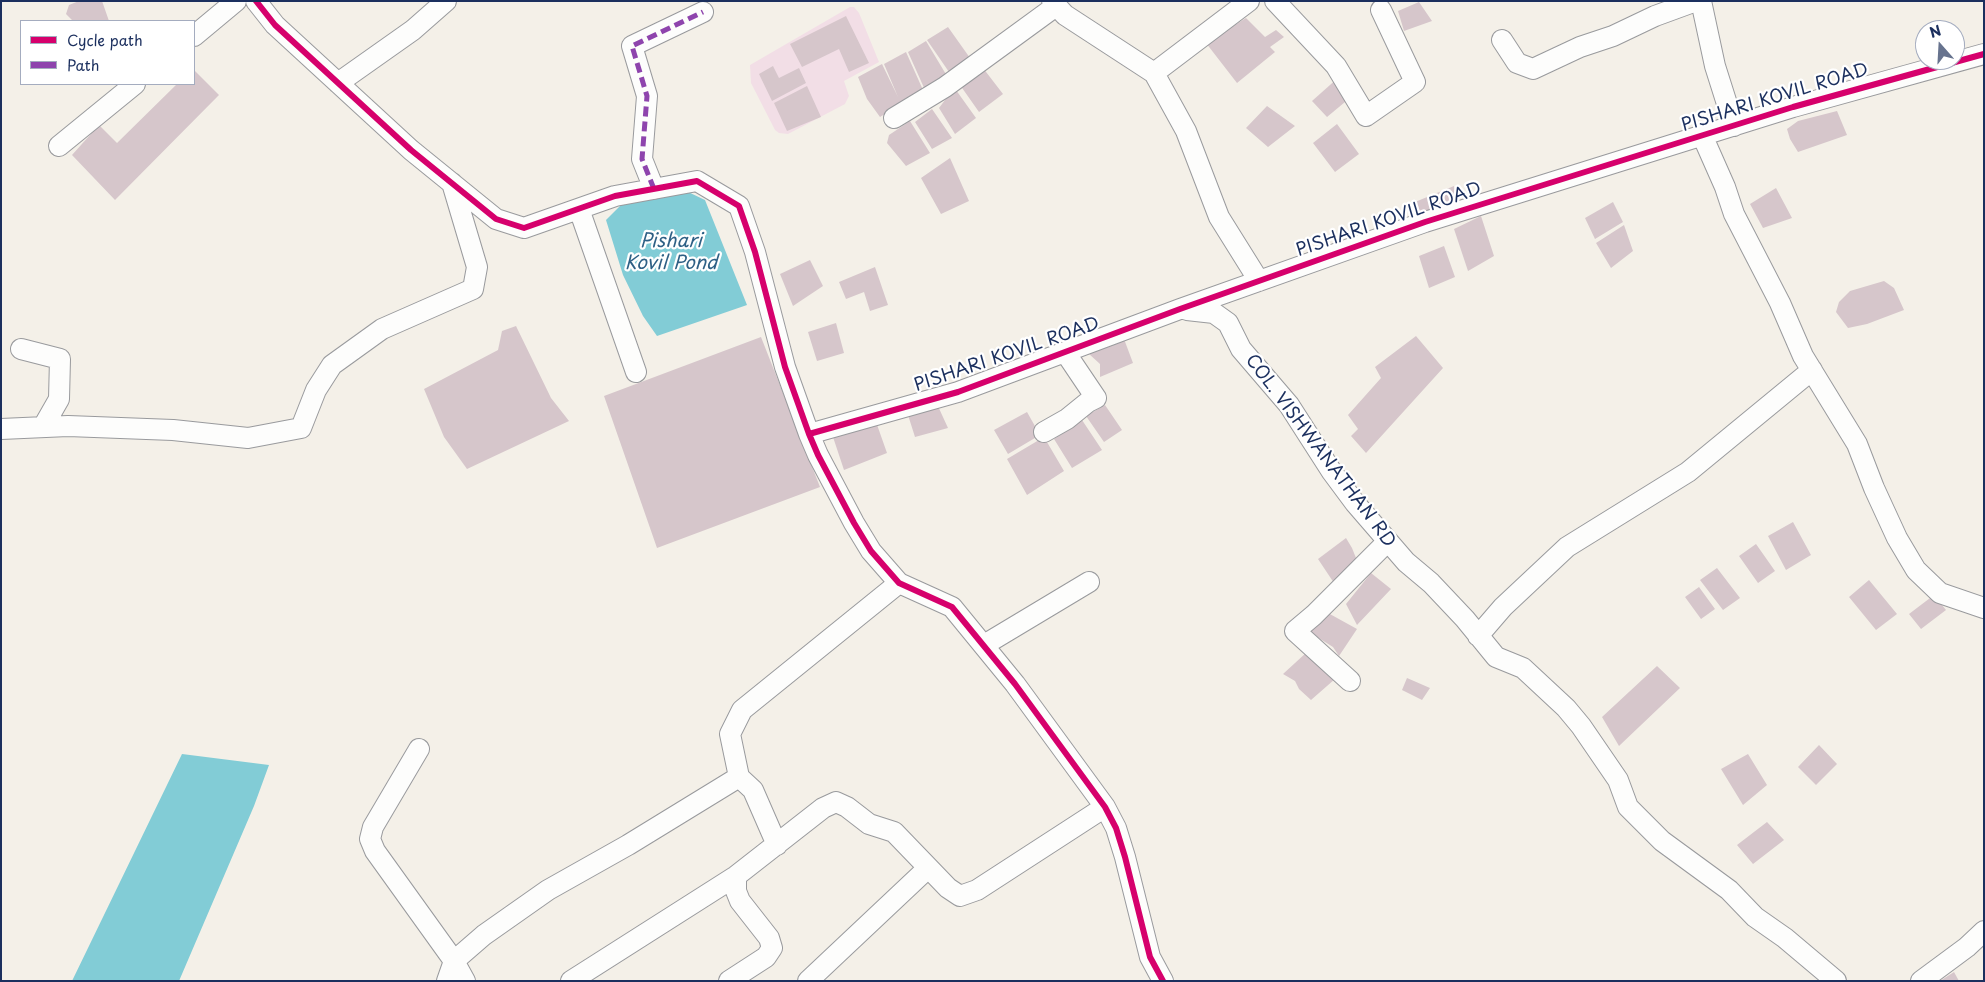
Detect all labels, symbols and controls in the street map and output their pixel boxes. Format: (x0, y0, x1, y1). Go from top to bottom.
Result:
legend (20, 20, 195, 85)
north arrow (1915, 20, 1965, 70)
text: N (1927, 20, 1944, 43)
text: Cycle path (67, 28, 143, 51)
text: Path (67, 53, 99, 76)
street label: PISHARI KOVIL ROAD (1679, 59, 1871, 137)
street label: PISHARI KOVIL ROAD (1293, 178, 1485, 262)
water label: Pishari Kovil Pond (625, 231, 717, 275)
street label: PISHARI KOVIL ROAD (911, 313, 1103, 397)
street label: COL. VISHWANATHAN RD (1240, 350, 1400, 552)

